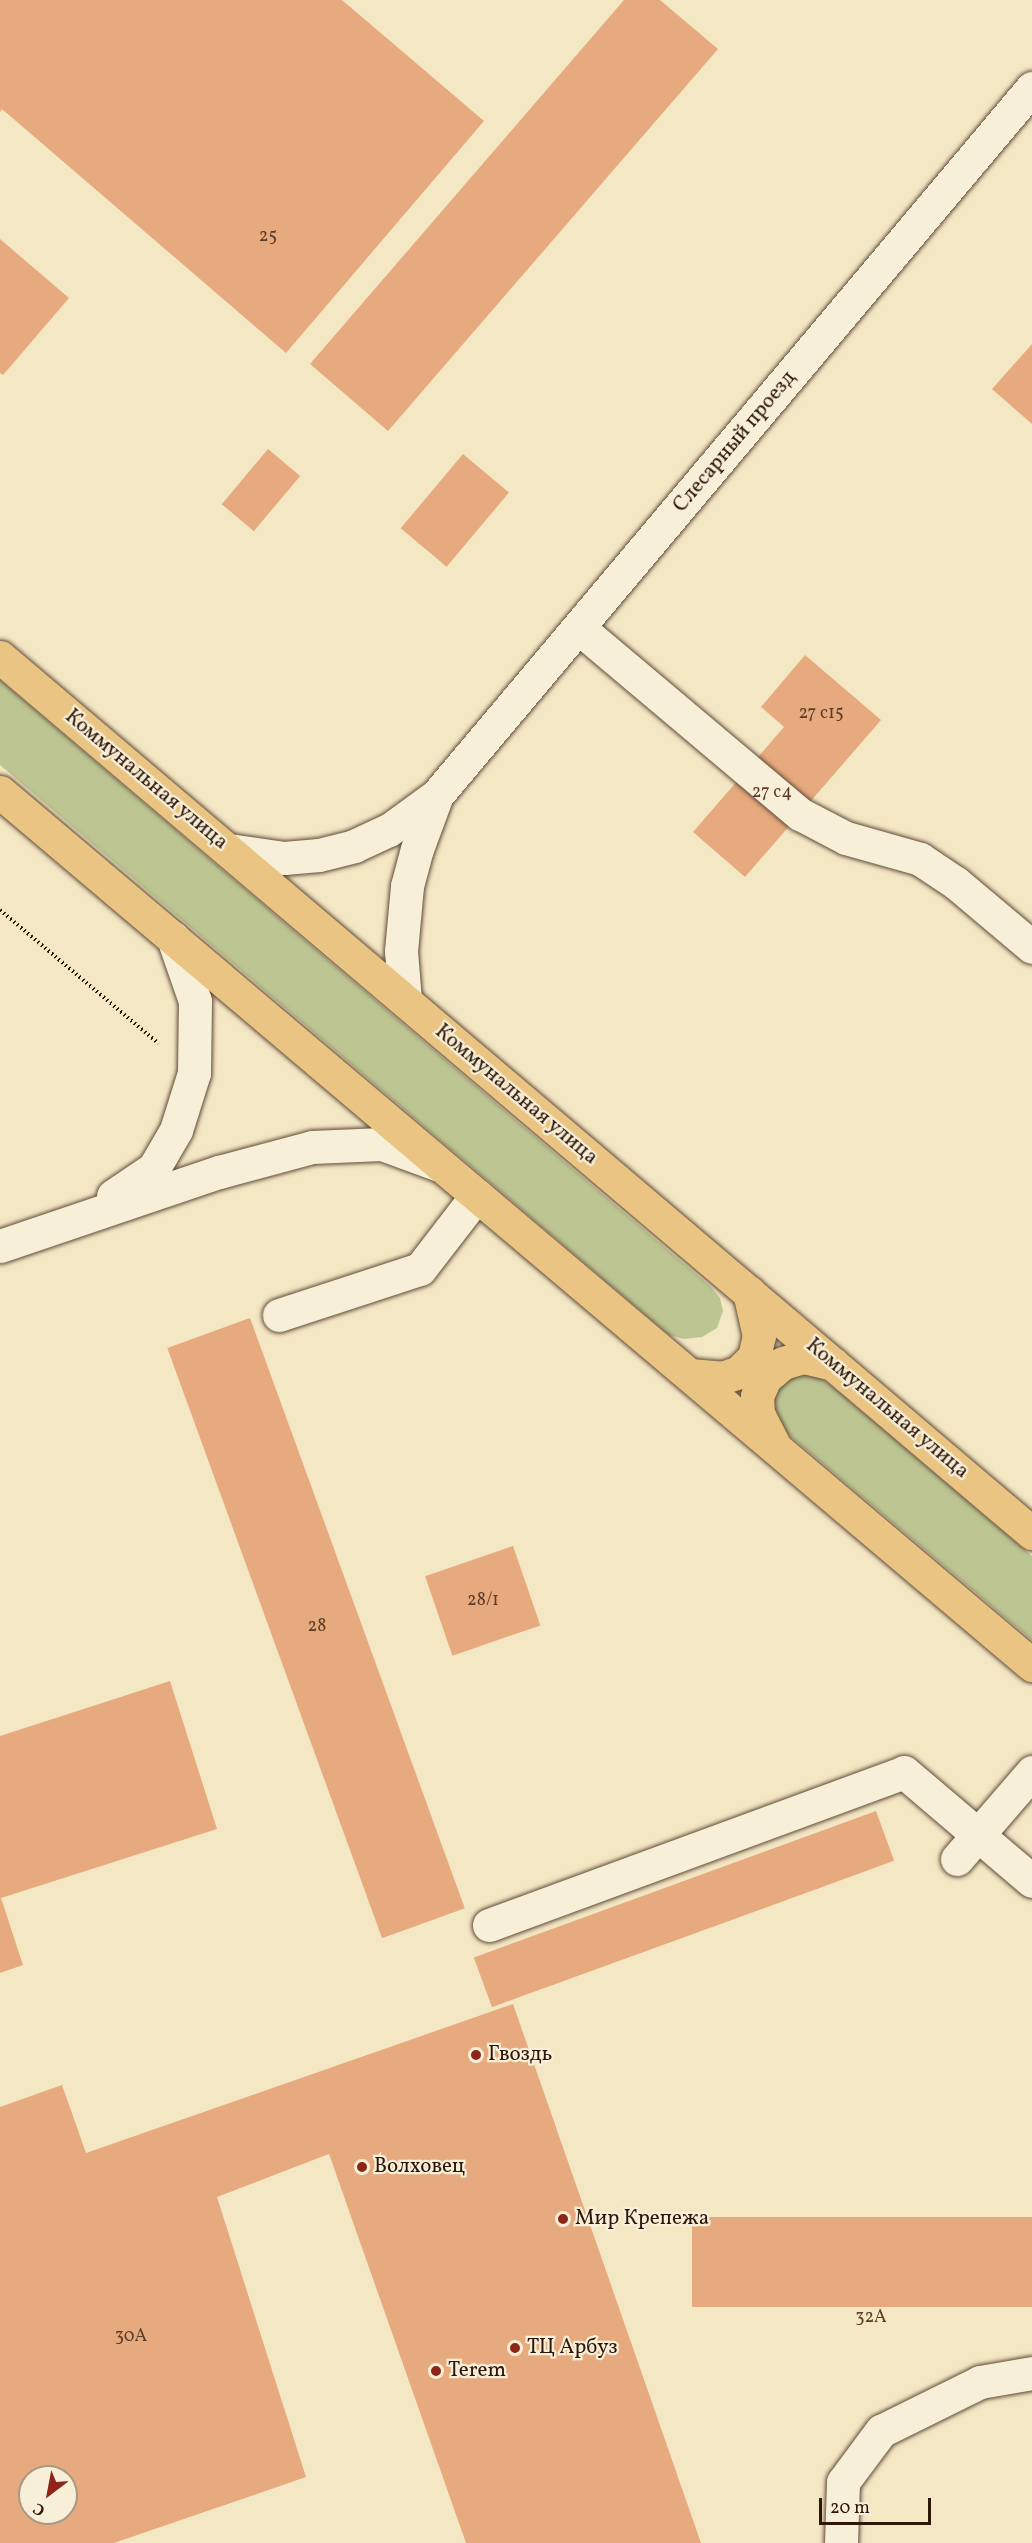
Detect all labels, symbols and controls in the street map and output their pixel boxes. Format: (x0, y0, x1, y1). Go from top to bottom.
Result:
house number: 25 (259, 226, 277, 248)
street label: Слесарный проезд (668, 366, 802, 518)
house number: 27 c15 (798, 703, 844, 725)
street label: Коммунальная улица (59, 704, 233, 856)
house number: 27 c4 (752, 782, 792, 804)
street label: Коммунальная улица (429, 1019, 603, 1171)
street label: Коммунальная улица (800, 1333, 974, 1485)
house number: 28/1 (467, 1590, 499, 1612)
house number: 28 (308, 1616, 326, 1638)
place label: Гвоздь (488, 2042, 552, 2068)
marker: Гвоздь (469, 2048, 483, 2062)
place label: Волховец (374, 2154, 465, 2180)
marker: Волховец (355, 2160, 369, 2174)
place label: Мир Крепежа (575, 2206, 709, 2232)
marker: Мир Крепежа (556, 2212, 570, 2226)
house number: 32А (855, 2307, 887, 2329)
house number: 30А (115, 2326, 147, 2348)
place label: ТЦ Арбуз (527, 2335, 618, 2361)
marker: ТЦ Арбуз (508, 2341, 522, 2355)
place label: Terem (448, 2358, 506, 2384)
marker: Terem (429, 2364, 443, 2378)
north arrow (18, 2465, 78, 2525)
scale bar (822, 2486, 934, 2524)
text: 20 m (830, 2496, 870, 2521)
text: С (29, 2497, 50, 2521)

